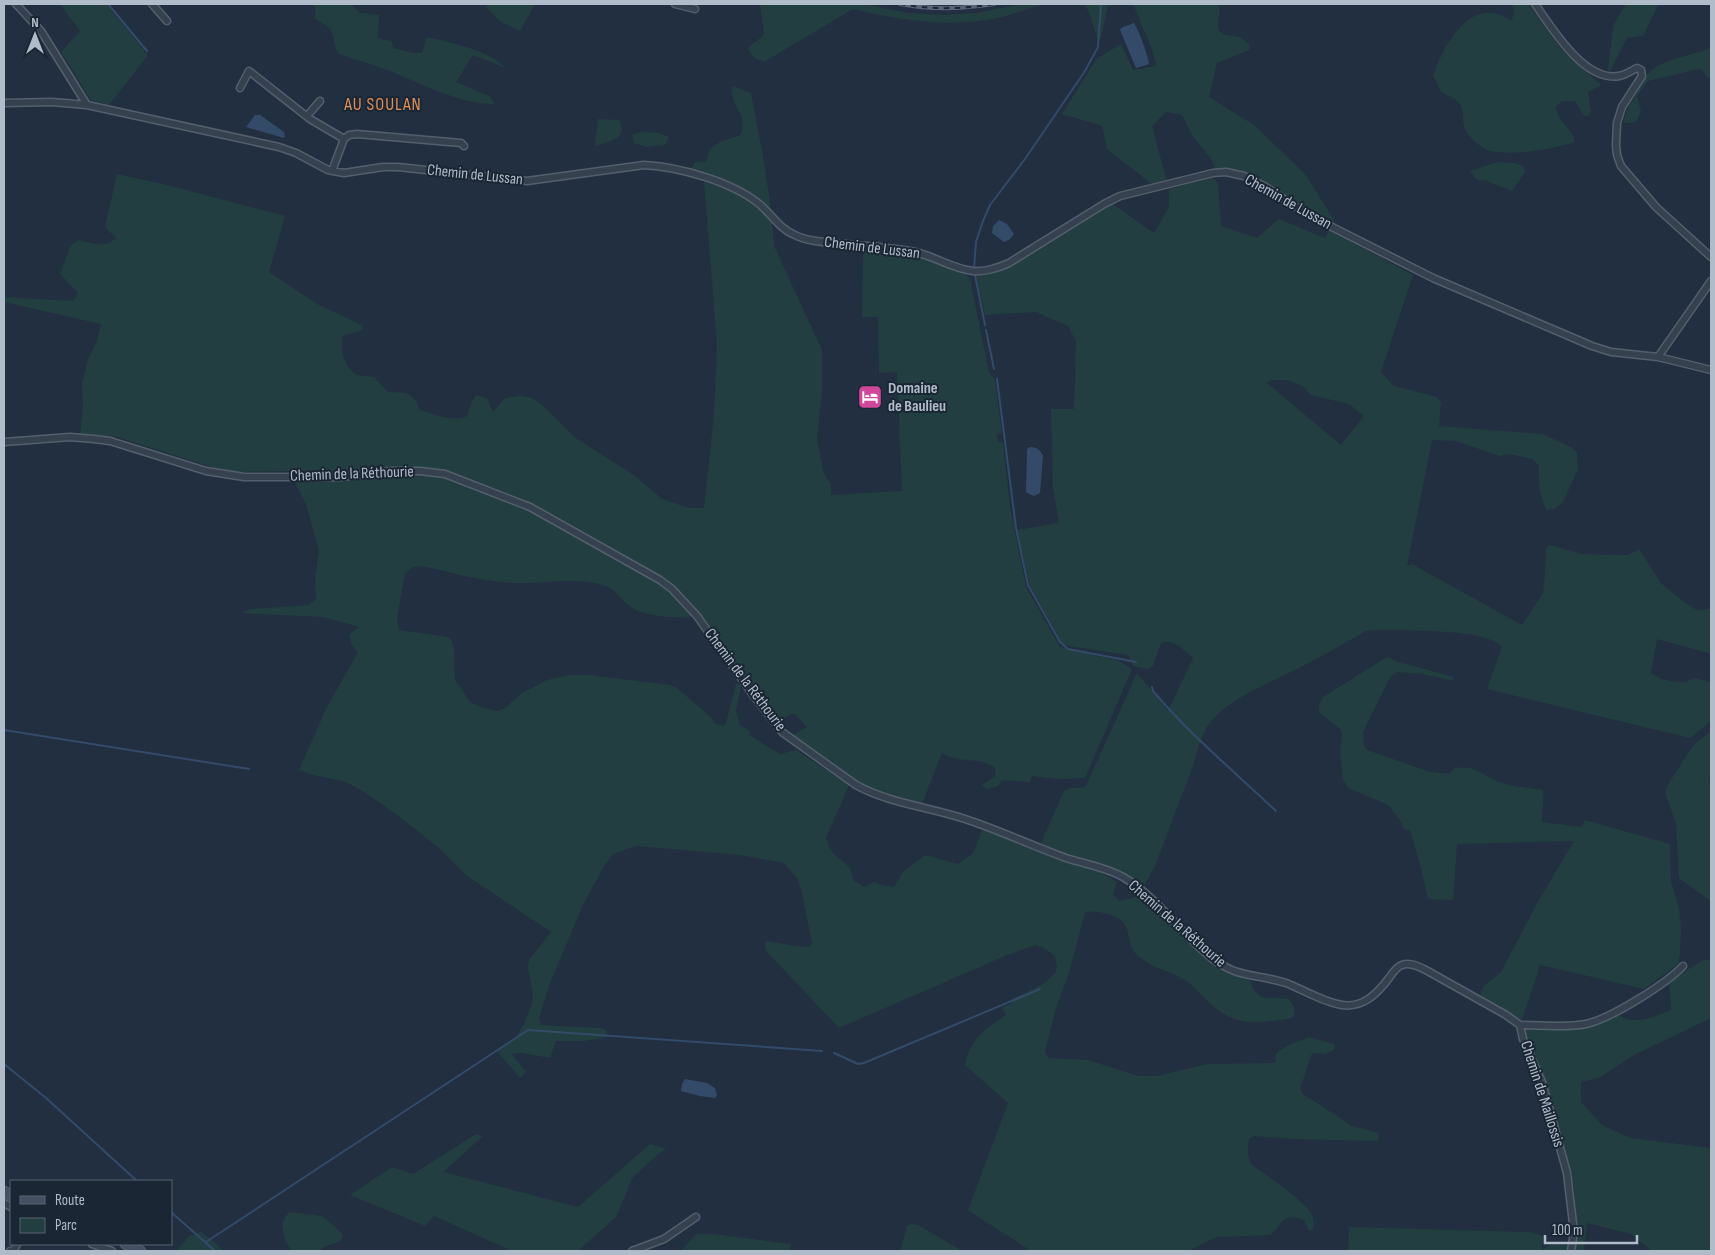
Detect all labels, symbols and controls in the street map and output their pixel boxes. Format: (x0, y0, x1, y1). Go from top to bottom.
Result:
north arrow (10, 10, 60, 60)
text: N (31, 14, 39, 31)
district label: AU SOULAN (343, 94, 422, 115)
street label: Chemin de Lussan (426, 161, 524, 189)
street label: Chemin de Lussan (1241, 170, 1335, 234)
street label: Chemin de Lussan (823, 233, 921, 263)
place label: Domaine de Baulieu (888, 379, 946, 416)
hotel icon: Domaine de Baulieu (857, 384, 883, 410)
street label: Chemin de la Réthourie (290, 462, 414, 486)
street label: Chemin de la Réthourie (700, 625, 790, 735)
street label: Chemin de la Réthourie (1124, 876, 1230, 972)
street label: Chemin de Maillossis (1516, 1038, 1568, 1150)
legend (10, 1180, 172, 1245)
text: Route (55, 1191, 85, 1210)
scale bar (1545, 1212, 1638, 1244)
text: Parc (55, 1216, 77, 1235)
text: 100 m (1552, 1221, 1583, 1240)

